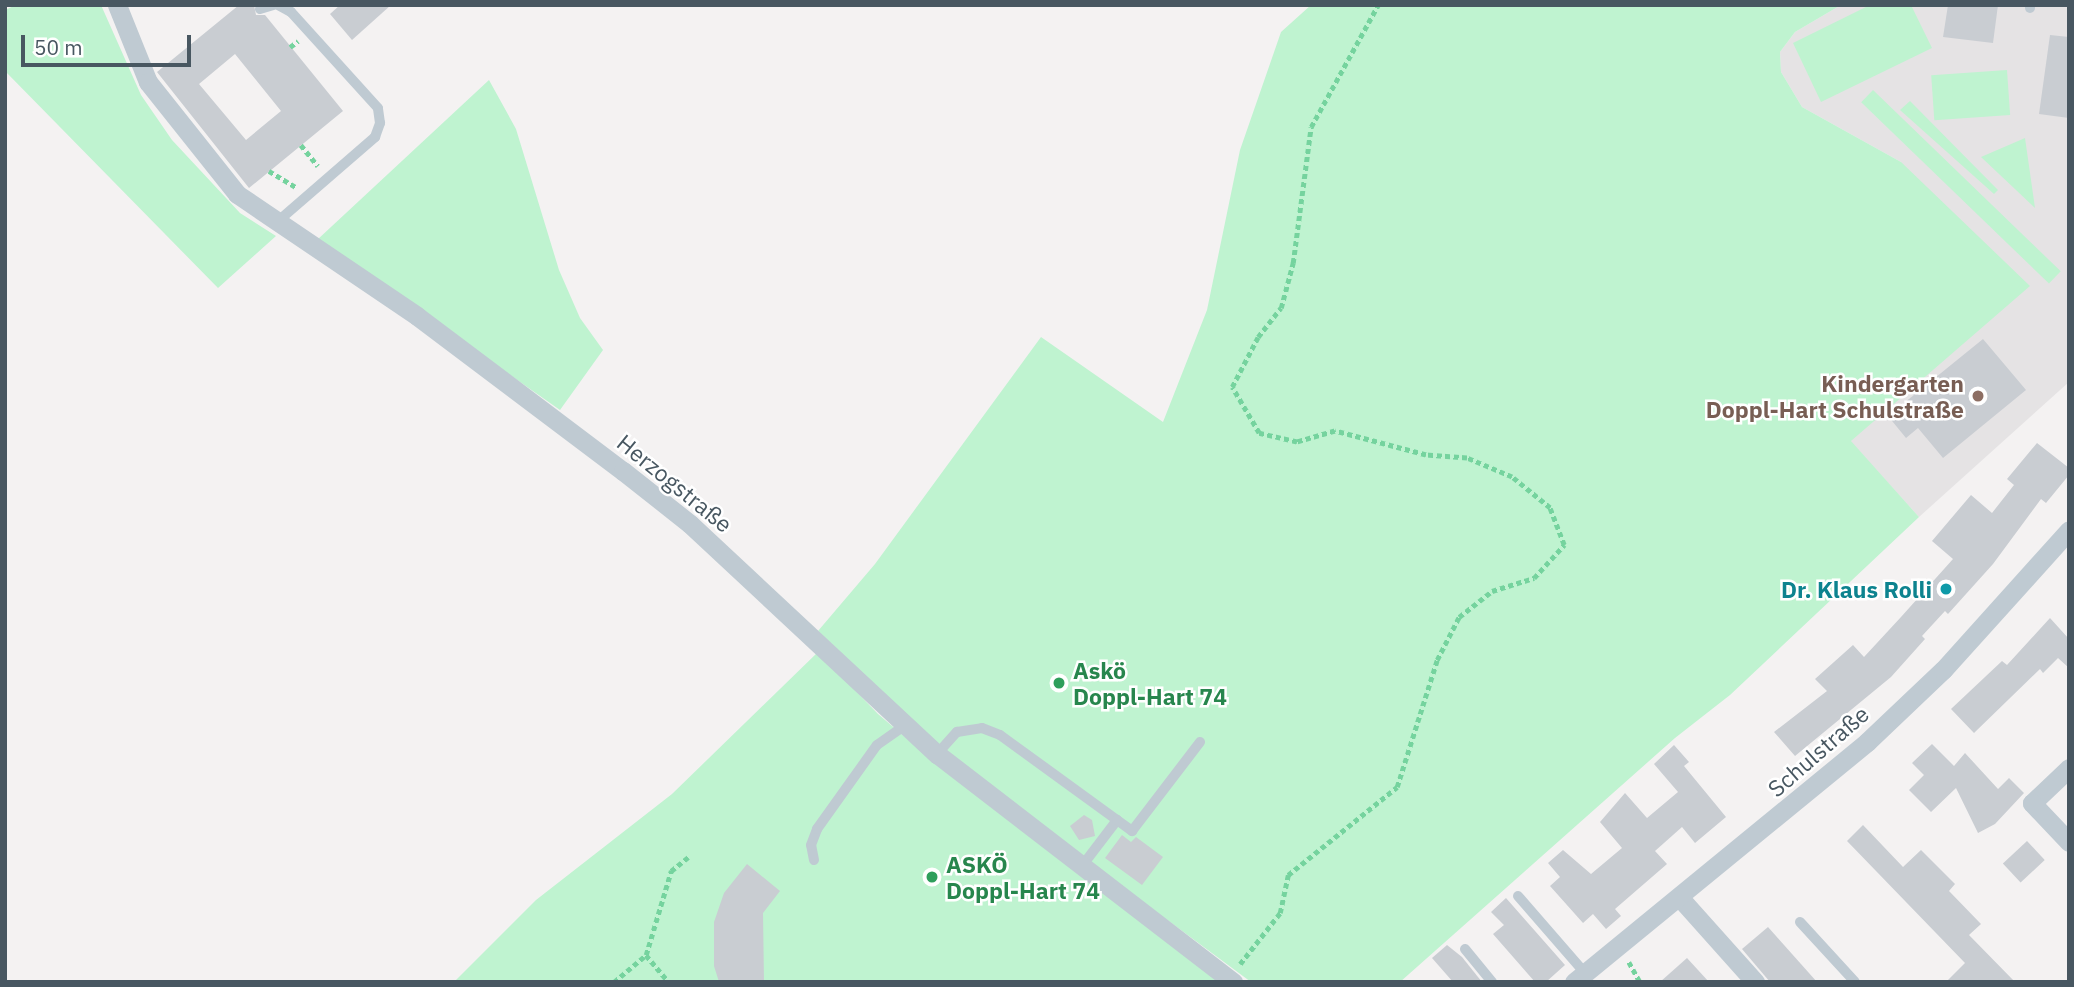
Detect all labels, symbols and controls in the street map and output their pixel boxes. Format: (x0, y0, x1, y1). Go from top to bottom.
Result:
scale bar (24, 21, 194, 65)
text: 50 m (34, 33, 83, 61)
place label: Kindergarten Doppl-Hart Schulstraße (1706, 369, 1964, 423)
marker: Kindergarten Doppl-Hart Schulstraße (1970, 388, 1986, 404)
street label: Herzogstraße (612, 428, 738, 538)
place label: Dr. Klaus Rolli (1781, 575, 1932, 603)
marker: Dr. Klaus Rolli (1938, 581, 1954, 597)
place label: Askö Doppl-Hart 74 (1073, 656, 1227, 710)
marker: Askö Doppl-Hart 74 (1051, 675, 1067, 691)
street label: Schulstraße (1762, 700, 1874, 802)
place label: ASKÖ Doppl-Hart 74 (946, 850, 1100, 904)
marker: ASKÖ Doppl-Hart 74 (924, 869, 940, 885)

